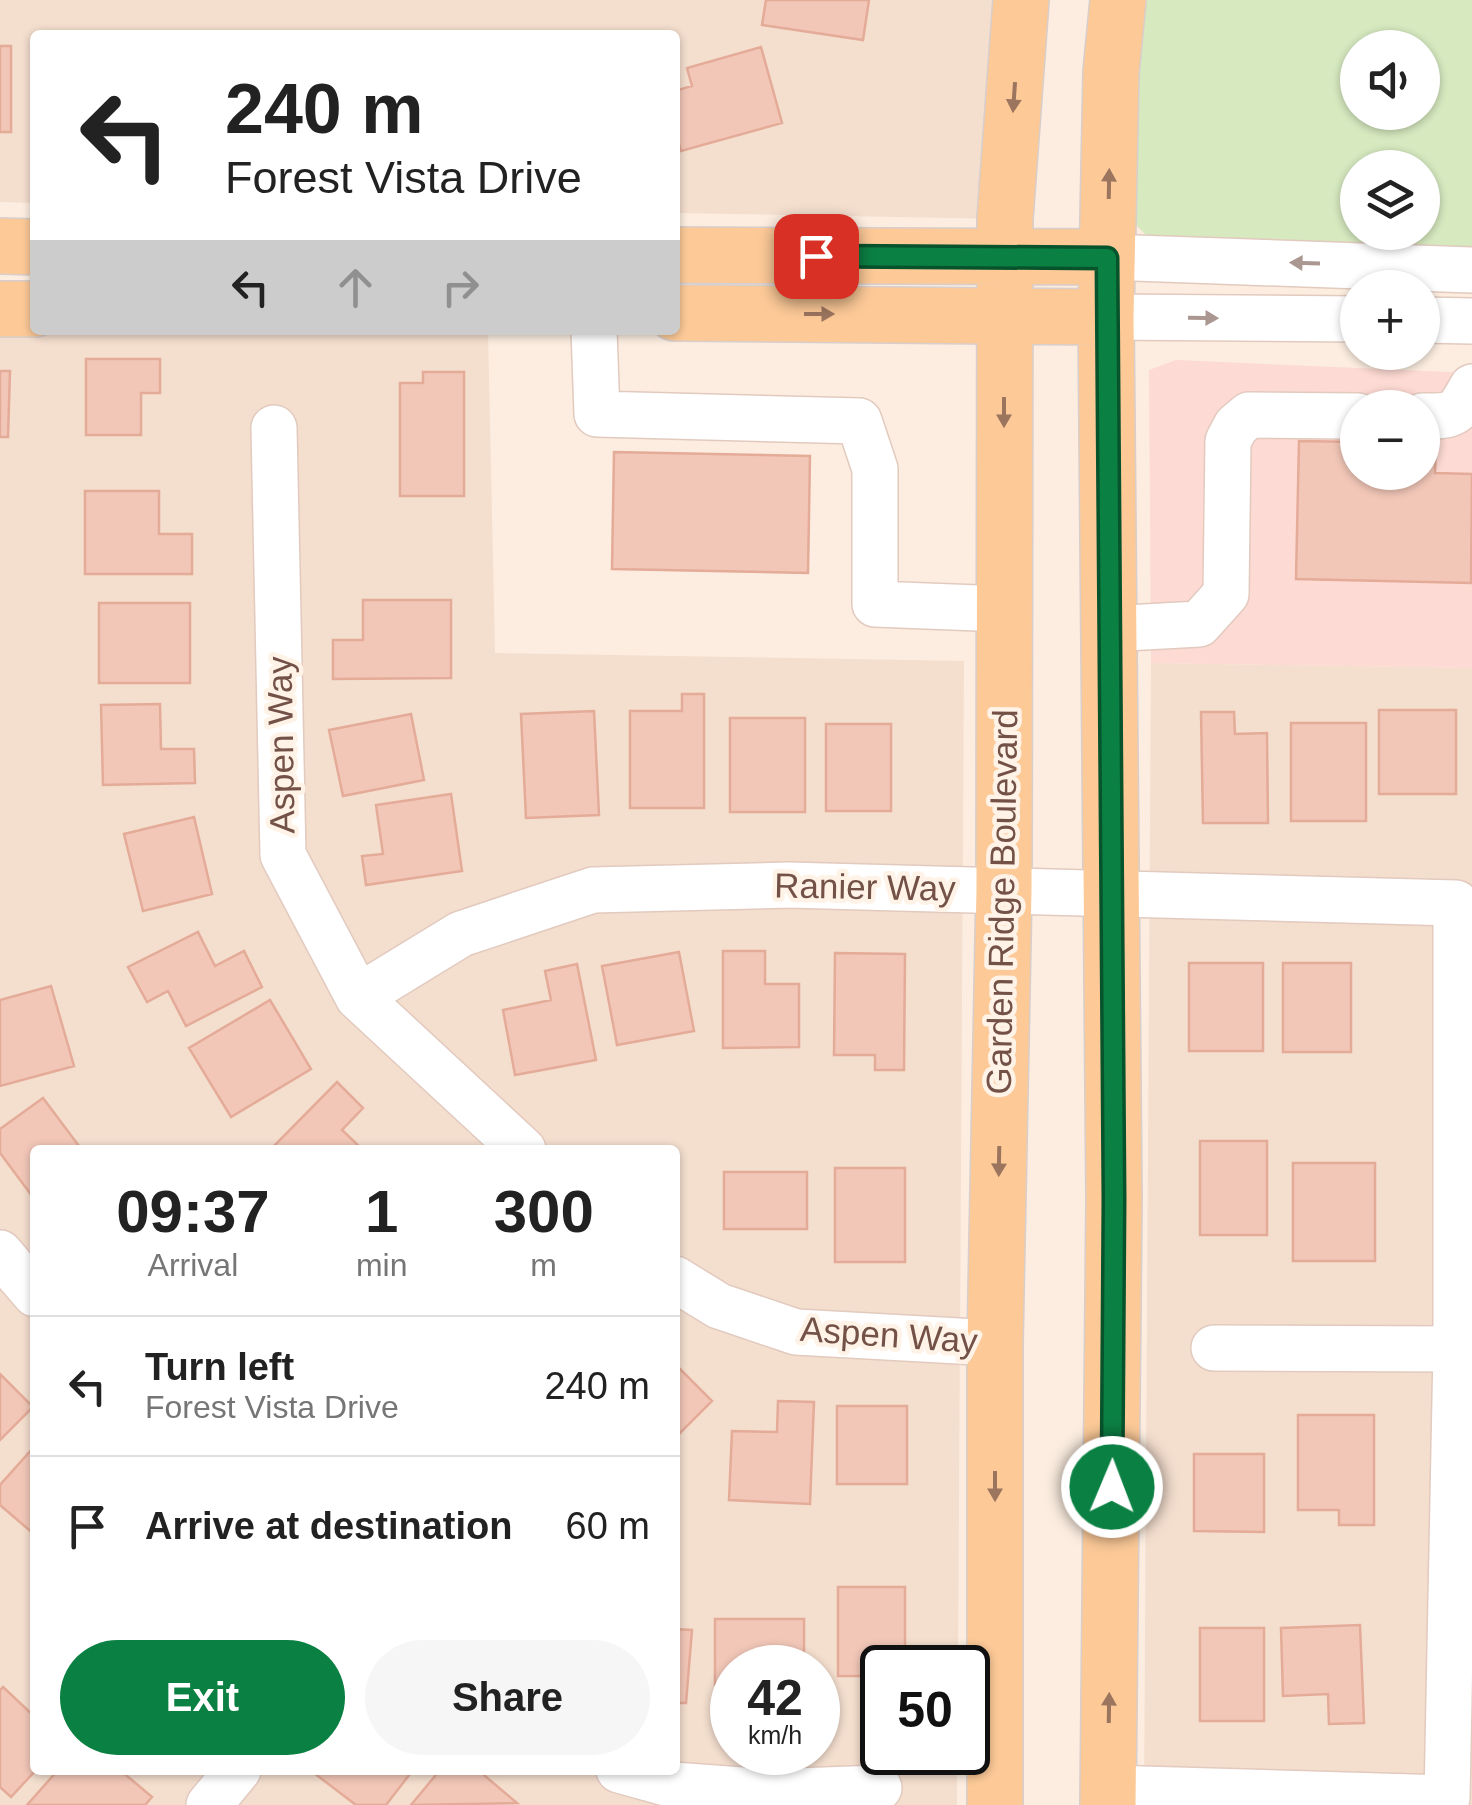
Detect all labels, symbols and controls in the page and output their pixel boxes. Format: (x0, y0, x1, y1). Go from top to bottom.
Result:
map controls (1340, 30, 1440, 490)
button: sound (1340, 30, 1440, 130)
icon: left (60, 70, 190, 200)
text: 240 m (225, 70, 423, 148)
one-way arrow (1005, 82, 1021, 114)
button: layers (1340, 150, 1440, 250)
text: Forest Vista Drive (225, 152, 582, 203)
one-way arrow (1101, 168, 1117, 200)
pin (774, 214, 859, 299)
icon: arrive (789, 229, 844, 284)
one-way arrow (1288, 254, 1320, 270)
icon: left (223, 260, 278, 315)
icon: ahead (328, 260, 383, 315)
icon: right (433, 260, 488, 315)
button: + (1340, 270, 1440, 370)
one-way arrow (804, 306, 836, 322)
one-way arrow (1188, 310, 1220, 326)
button: − (1340, 390, 1440, 490)
one-way arrow (996, 397, 1012, 429)
street label: Aspen Way (259, 655, 302, 834)
street label: Garden Ridge Boulevard (979, 709, 1024, 1095)
street label: Ranier Way (774, 865, 957, 908)
one-way arrow (991, 1146, 1007, 1178)
text: 09:37 (116, 1178, 270, 1245)
text: 1 (365, 1178, 398, 1245)
text: 300 (494, 1178, 594, 1245)
text: Arrival (148, 1247, 238, 1283)
text: min (356, 1247, 407, 1283)
text: m (530, 1247, 557, 1283)
street label: Aspen Way (799, 1309, 980, 1360)
text: Turn left (145, 1346, 294, 1388)
icon: left (60, 1359, 115, 1414)
text: 240 m (544, 1365, 650, 1407)
text: Forest Vista Drive (145, 1389, 399, 1425)
position arrow (1060, 1435, 1164, 1539)
one-way arrow (987, 1471, 1003, 1503)
icon: arrive (60, 1499, 115, 1554)
text: Arrive at destination (145, 1505, 512, 1547)
text: 60 m (566, 1505, 650, 1547)
button: Exit (60, 1640, 345, 1755)
button: Share (365, 1640, 650, 1755)
speed limit sign: 50 (860, 1645, 990, 1775)
text: 42 (747, 1670, 803, 1726)
one-way arrow (1101, 1691, 1117, 1723)
text: km/h (748, 1721, 802, 1749)

